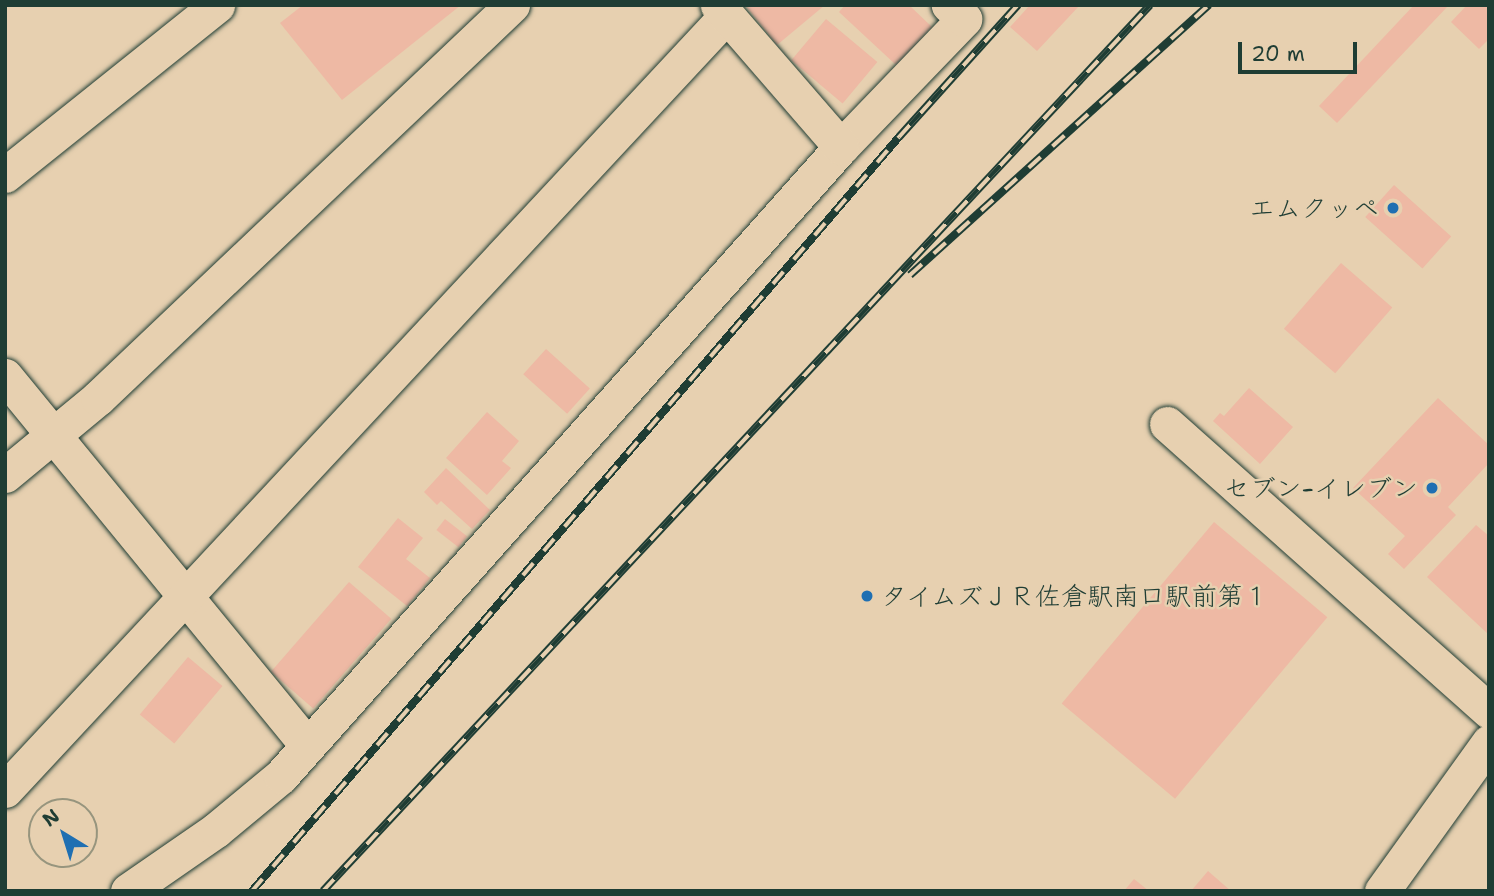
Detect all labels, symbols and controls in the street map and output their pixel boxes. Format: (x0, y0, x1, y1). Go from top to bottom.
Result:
scale bar (1242, 28, 1361, 72)
text: 20 m (1251, 40, 1305, 68)
place label: エムクッペ (1249, 192, 1379, 224)
marker: エムクッペ (1385, 200, 1401, 216)
place label: セブン-イレブン (1223, 472, 1418, 504)
marker: セブン-イレブン (1424, 480, 1440, 496)
place label: タイムズＪＲ佐倉駅南口駅前第１ (881, 580, 1271, 612)
marker: タイムズＪＲ佐倉駅南口駅前第１ (859, 588, 875, 604)
north arrow (28, 798, 98, 868)
text: N (37, 803, 65, 832)

